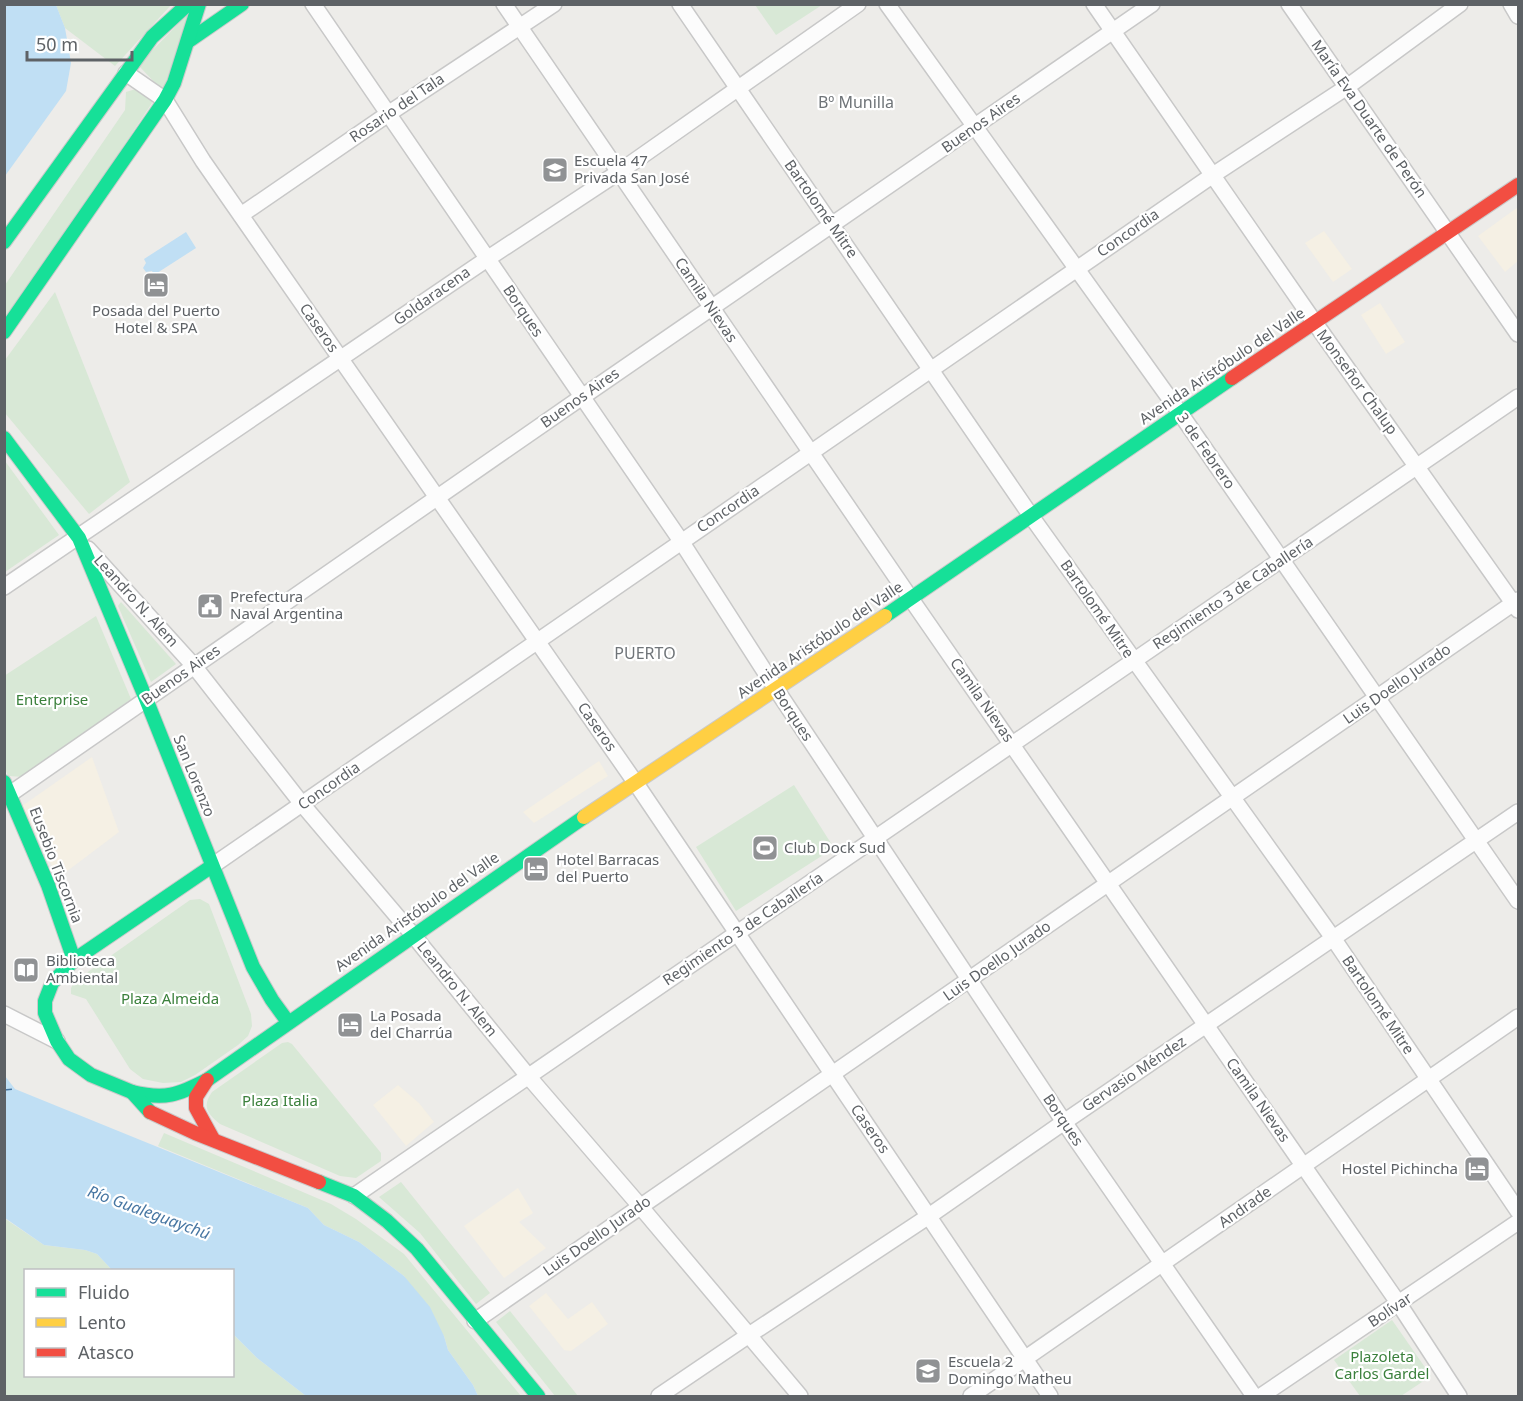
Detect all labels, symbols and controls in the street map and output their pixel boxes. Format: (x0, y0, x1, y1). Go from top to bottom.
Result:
scale bar (27, 24, 132, 62)
text: 50 m (36, 32, 78, 56)
street label: María Eva Duarte de Perón (1308, 35, 1432, 201)
street label: Rosario del Tala (345, 68, 448, 146)
street label: Buenos Aires (937, 88, 1024, 157)
district label: Bº Munilla (818, 91, 894, 113)
place label: Escuela 47 Privada San José (574, 150, 689, 187)
school or university icon: Escuela 47 Privada San José (540, 155, 570, 185)
street label: Bartolomé Mitre (781, 155, 863, 261)
street label: Concordia (1092, 203, 1162, 261)
street label: Camila Nievas (671, 253, 743, 346)
street label: Goldaracena (389, 261, 474, 329)
hotel icon: Posada del Puerto Hotel & SPA (141, 270, 171, 300)
street label: Borques (499, 280, 549, 340)
street label: Caseros (296, 299, 344, 356)
place label: Posada del Puerto Hotel & SPA (92, 300, 220, 337)
street label: Avenida Aristóbulo del Valle (1135, 302, 1308, 428)
street label: Monseñor Chalup (1313, 325, 1403, 438)
street label: Buenos Aires (536, 363, 623, 432)
street label: 3 de Febrero (1173, 408, 1240, 493)
street label: Concordia (692, 480, 763, 536)
street label: Regimiento 3 de Caballería (1148, 531, 1316, 653)
street label: Leandro N. Alem (90, 550, 183, 651)
street label: Bartolomé Mitre (1057, 555, 1139, 661)
street label: Avenida Aristóbulo del Valle (733, 576, 906, 702)
place label: Prefectura Naval Argentina (230, 586, 343, 623)
public building icon: Prefectura Naval Argentina (195, 591, 225, 621)
street label: Luis Doello Jurado (1339, 638, 1454, 728)
street label: Buenos Aires (137, 640, 224, 709)
district label: PUERTO (614, 642, 676, 664)
street label: Camila Nievas (946, 653, 1019, 746)
street label: Borques (769, 684, 818, 745)
park label: Enterprise (16, 689, 88, 709)
street label: Caseros (574, 698, 622, 755)
street label: San Lorenzo (169, 732, 220, 819)
street label: Concordia (293, 756, 363, 814)
street label: Eusebio Tiscornia (26, 804, 88, 926)
sports icon: Club Dock Sud (750, 833, 780, 863)
place label: Club Dock Sud (784, 837, 886, 857)
street label: Avenida Aristóbulo del Valle (330, 847, 502, 976)
place label: Hotel Barracas del Puerto (556, 849, 659, 886)
hotel icon: Hotel Barracas del Puerto (521, 854, 551, 884)
street label: Regimiento 3 de Caballería (658, 867, 826, 989)
street label: Luis Doello Jurado (939, 915, 1054, 1005)
street label: Leandro N. Alem (413, 936, 502, 1040)
place label: Biblioteca Ambiental (46, 950, 118, 987)
street label: Bartolomé Mitre (1338, 951, 1419, 1058)
library icon: Biblioteca Ambiental (11, 955, 41, 985)
park label: Plaza Almeida (121, 988, 219, 1008)
place label: La Posada del Charrúa (370, 1005, 453, 1042)
hotel icon: La Posada del Charrúa (335, 1010, 365, 1040)
street label: Gervasio Méndez (1077, 1031, 1189, 1115)
street label: Camila Nievas (1222, 1053, 1295, 1146)
street label: Borques (1039, 1089, 1089, 1149)
park label: Plaza Italia (242, 1090, 318, 1110)
street label: Caseros (847, 1100, 895, 1157)
hotel icon: Hostel Pichincha (1462, 1154, 1492, 1184)
place label: Hostel Pichincha (1342, 1158, 1458, 1178)
water label: Río Gualeguaychú (85, 1180, 213, 1244)
street label: Andrade (1214, 1181, 1275, 1232)
street label: Luis Doello Jurado (539, 1190, 654, 1280)
legend (24, 1269, 234, 1377)
text: Fluido (78, 1280, 130, 1304)
street label: Bolívar (1364, 1287, 1415, 1331)
text: Lento (78, 1310, 126, 1334)
text: Atasco (78, 1340, 134, 1364)
park label: Plazoleta Carlos Gardel (1335, 1346, 1429, 1383)
place label: Escuela 2 Domingo Matheu (948, 1351, 1072, 1388)
school or university icon: Escuela 2 Domingo Matheu (913, 1356, 943, 1386)

